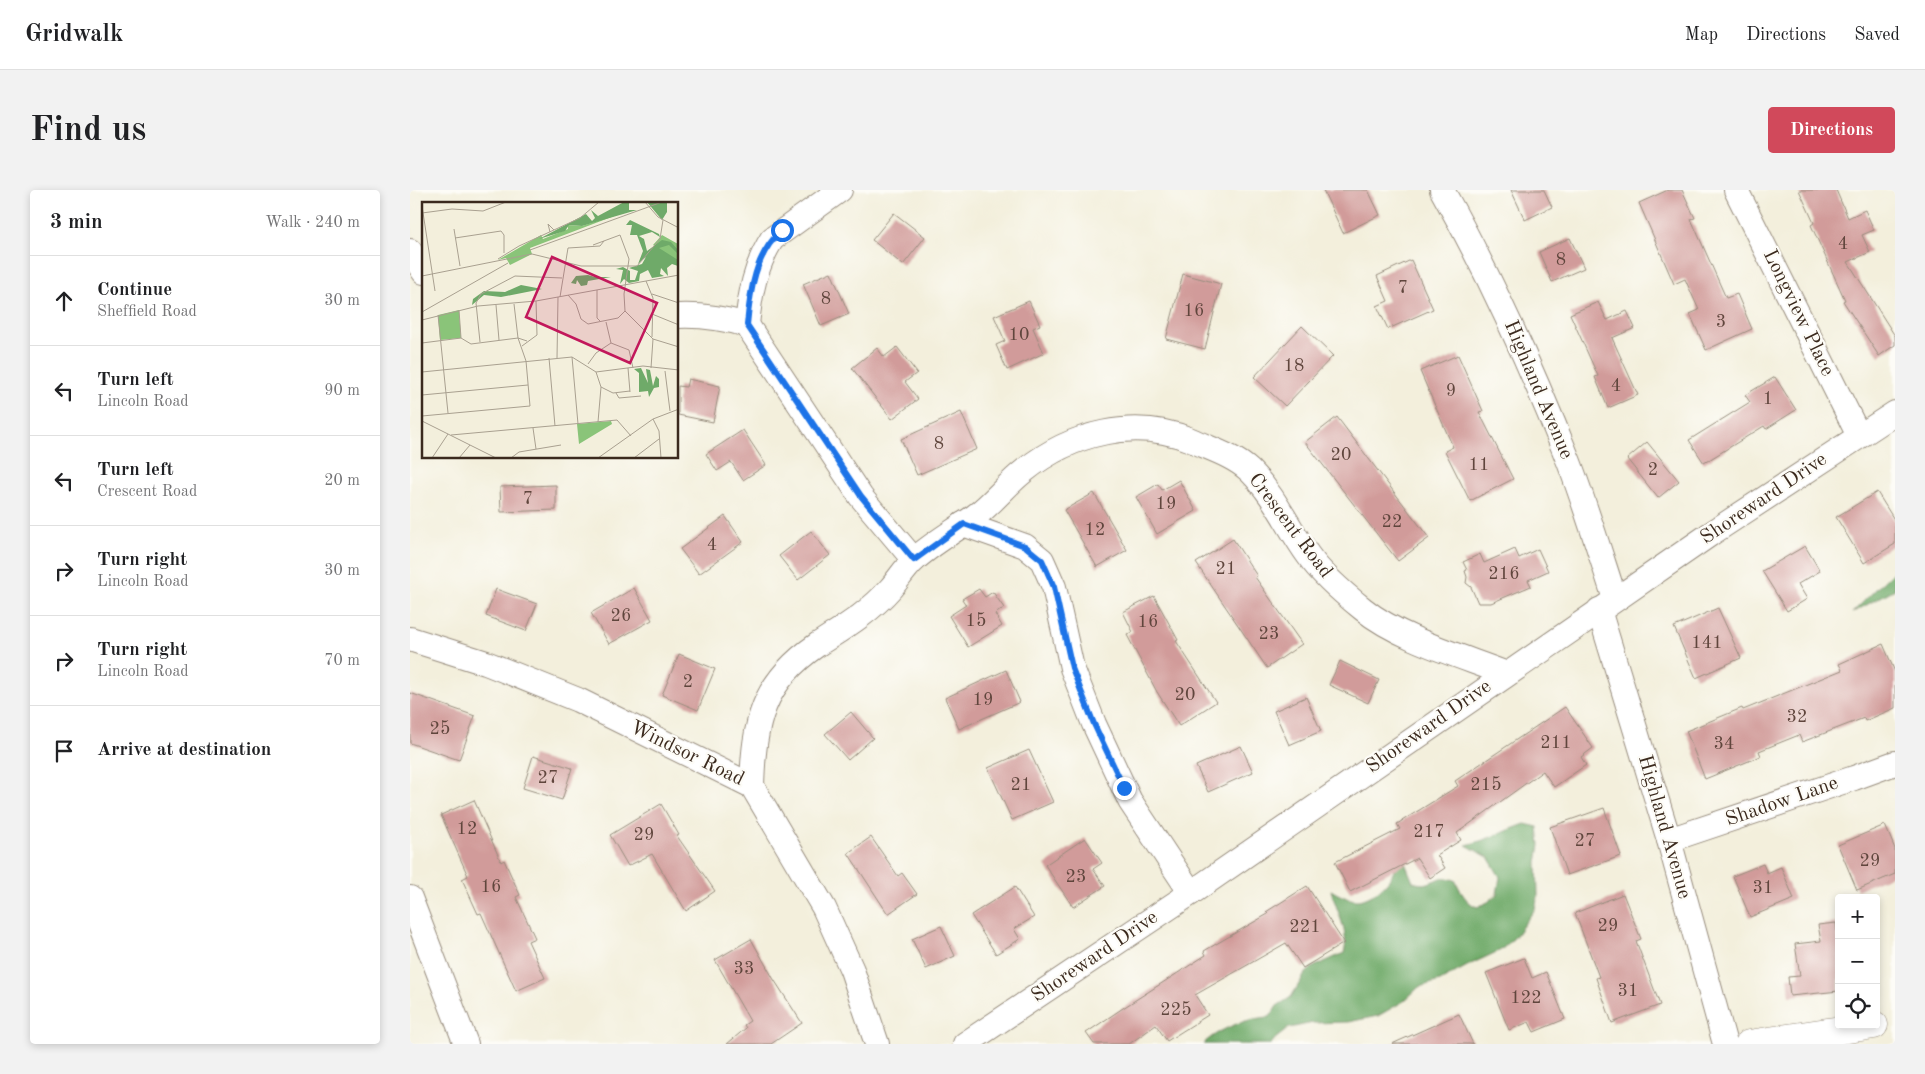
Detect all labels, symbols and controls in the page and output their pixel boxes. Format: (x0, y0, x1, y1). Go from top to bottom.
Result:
text: Gridwalk (25, 23, 123, 47)
text: Map (1685, 26, 1718, 44)
text: Directions (1746, 26, 1826, 44)
text: Saved (1854, 26, 1900, 44)
button: Directions (1768, 107, 1895, 153)
text: Find us (30, 113, 146, 148)
inset map (422, 202, 679, 459)
text: 3 min (50, 212, 103, 233)
text: Walk · 240 m (265, 215, 360, 231)
route start (771, 219, 794, 242)
house number: 4 (1838, 235, 1848, 253)
street label: Longview Place (1759, 247, 1837, 379)
house number: 8 (1556, 251, 1566, 269)
house number: 7 (1398, 279, 1408, 297)
text: Continue (97, 281, 172, 300)
icon: ahead (50, 287, 78, 315)
house number: 8 (821, 290, 831, 308)
text: 30 m (324, 293, 360, 309)
house number: 16 (1184, 302, 1204, 320)
text: Sheffield Road (97, 304, 197, 320)
house number: 3 (1716, 313, 1726, 331)
street label: Highland Avenue (1500, 318, 1576, 462)
house number: 10 (1009, 326, 1029, 344)
house number: 18 (1284, 357, 1304, 375)
text: Turn left (97, 371, 174, 390)
icon: left (50, 377, 78, 405)
house number: 4 (1611, 377, 1621, 395)
house number: 9 (1446, 382, 1456, 400)
text: 90 m (324, 383, 360, 399)
house number: 1 (1763, 390, 1773, 408)
text: Lincoln Road (97, 394, 189, 410)
house number: 8 (934, 435, 944, 453)
house number: 20 (1331, 446, 1351, 464)
street label: Shoreward Drive (1697, 449, 1831, 549)
house number: 11 (1469, 456, 1489, 474)
text: Turn left (97, 461, 174, 480)
house number: 2 (1648, 461, 1658, 479)
icon: left (50, 467, 78, 495)
street label: Crescent Road (1244, 470, 1336, 582)
text: 20 m (324, 473, 360, 489)
text: Crescent Road (97, 484, 197, 500)
house number: 7 (523, 490, 533, 508)
house number: 19 (1156, 495, 1176, 513)
house number: 22 (1382, 513, 1402, 531)
house number: 12 (1085, 521, 1105, 539)
house number: 4 (707, 536, 717, 554)
text: Turn right (97, 551, 187, 570)
icon: right (50, 557, 78, 585)
house number: 21 (1216, 560, 1236, 578)
text: 30 m (324, 563, 360, 579)
house number: 216 (1488, 565, 1520, 583)
text: Lincoln Road (97, 574, 189, 590)
house number: 26 (611, 607, 631, 625)
house number: 15 (966, 612, 986, 630)
house number: 16 (1138, 613, 1158, 631)
house number: 23 (1259, 625, 1279, 643)
house number: 141 (1691, 634, 1723, 652)
text: Turn right (97, 641, 187, 660)
icon: right (50, 647, 78, 675)
text: 70 m (324, 653, 360, 669)
text: Lincoln Road (97, 664, 189, 680)
house number: 2 (683, 673, 693, 691)
street label: Shoreward Drive (1363, 676, 1495, 778)
house number: 20 (1175, 686, 1195, 704)
house number: 19 (973, 691, 993, 709)
house number: 32 (1787, 708, 1807, 726)
street label: Windsor Road (627, 718, 747, 790)
house number: 25 (430, 720, 450, 738)
house number: 211 (1540, 734, 1572, 752)
house number: 34 (1714, 735, 1734, 753)
icon: arrive (50, 737, 78, 765)
text: Arrive at destination (97, 741, 271, 760)
street label: Highland Avenue (1634, 753, 1694, 901)
house number: 27 (538, 769, 558, 787)
street label: Shadow Lane (1723, 773, 1841, 831)
house number: 21 (1011, 776, 1031, 794)
house number: 215 (1470, 776, 1502, 794)
route end (1113, 777, 1136, 800)
house number: 12 (457, 820, 477, 838)
house number: 217 (1413, 823, 1445, 841)
house number: 29 (634, 826, 654, 844)
house number: 27 (1575, 832, 1595, 850)
house number: 29 (1860, 852, 1880, 870)
house number: 23 (1066, 868, 1086, 886)
house number: 16 (481, 878, 501, 896)
house number: 31 (1753, 879, 1773, 897)
map controls (1835, 894, 1880, 1029)
button: + (1835, 894, 1880, 939)
street label: Shoreward Drive (1028, 907, 1162, 1007)
house number: 29 (1598, 917, 1618, 935)
house number: 221 (1289, 918, 1321, 936)
button: − (1835, 939, 1880, 984)
house number: 33 (734, 960, 754, 978)
house number: 31 (1618, 982, 1638, 1000)
button: locate (1835, 984, 1880, 1029)
house number: 122 (1510, 989, 1542, 1007)
house number: 225 (1160, 1001, 1192, 1019)

